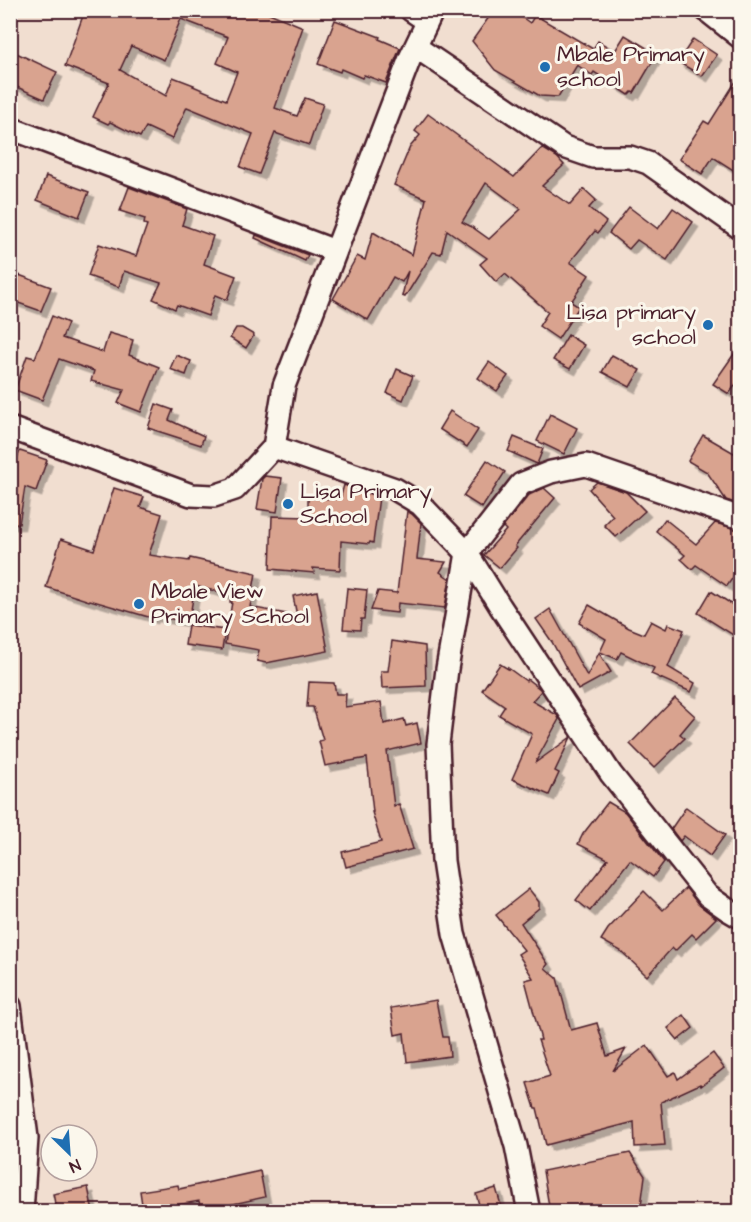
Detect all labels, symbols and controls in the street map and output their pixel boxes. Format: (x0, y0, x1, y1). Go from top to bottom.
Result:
place label: Mbale Primary school (557, 39, 705, 95)
marker: Mbale Primary school (538, 60, 552, 74)
place label: Lisa primary school (566, 297, 696, 353)
marker: Lisa primary school (701, 318, 715, 332)
place label: Lisa Primary School (300, 476, 432, 532)
marker: Lisa Primary School (281, 497, 295, 511)
place label: Mbale View Primary School (151, 576, 309, 633)
marker: Mbale View Primary School (132, 597, 146, 611)
north arrow (39, 1123, 99, 1183)
text: N (66, 1154, 84, 1178)

